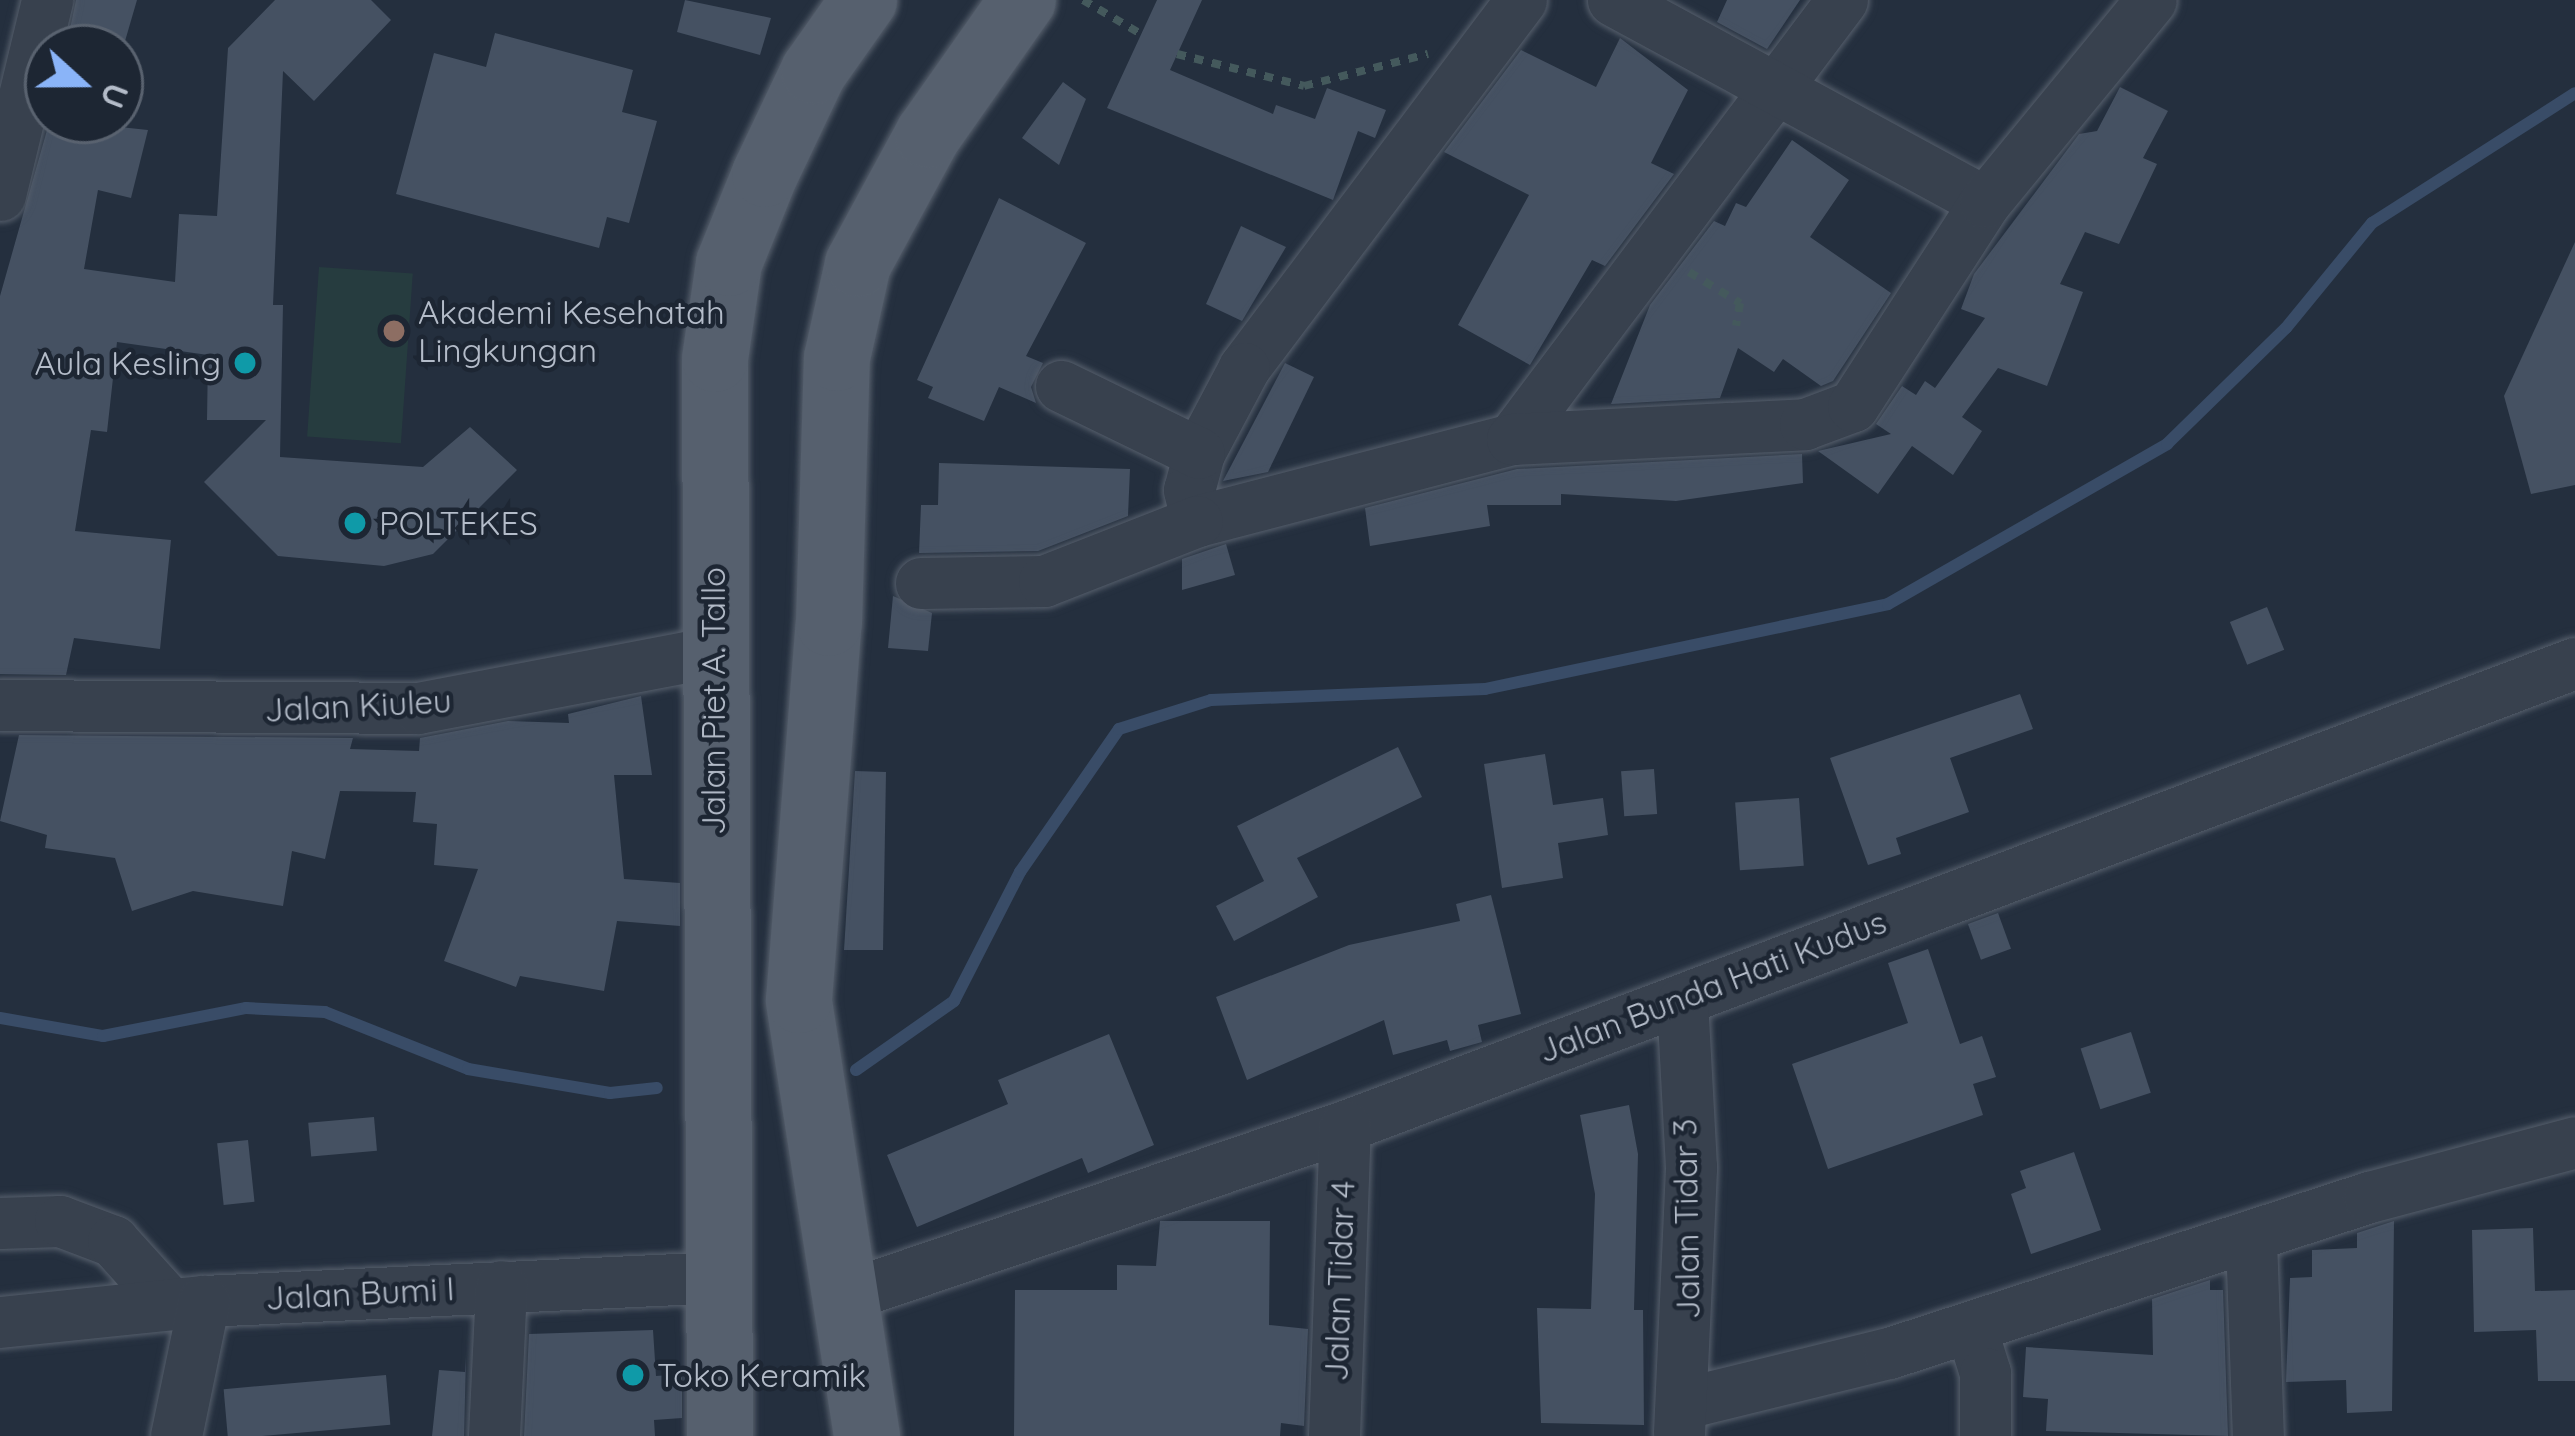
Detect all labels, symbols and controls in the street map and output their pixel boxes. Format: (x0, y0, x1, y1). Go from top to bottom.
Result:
north arrow (24, 24, 144, 144)
text: U (92, 78, 139, 114)
place label: Akademi Kesehatah Lingkungan (418, 292, 725, 370)
marker: Akademi Kesehatah Lingkungan (381, 318, 407, 344)
place label: Aula Kesling (35, 343, 221, 383)
marker: Aula Kesling (232, 350, 258, 376)
place label: POLTEKES (379, 503, 538, 543)
marker: POLTEKES (342, 510, 368, 536)
street label: Jalan Piet A. Tallo (693, 567, 733, 835)
street label: Jalan Kiuleu (263, 680, 453, 730)
street label: Jalan Bunda Hati Kudus (1533, 901, 1891, 1071)
street label: Jalan Tidar 3 (1664, 1118, 1708, 1320)
street label: Jalan Tidar 4 (1316, 1180, 1362, 1382)
street label: Jalan Bumi I (264, 1268, 456, 1318)
place label: Toko Keramik (657, 1355, 866, 1395)
marker: Toko Keramik (620, 1362, 646, 1388)

